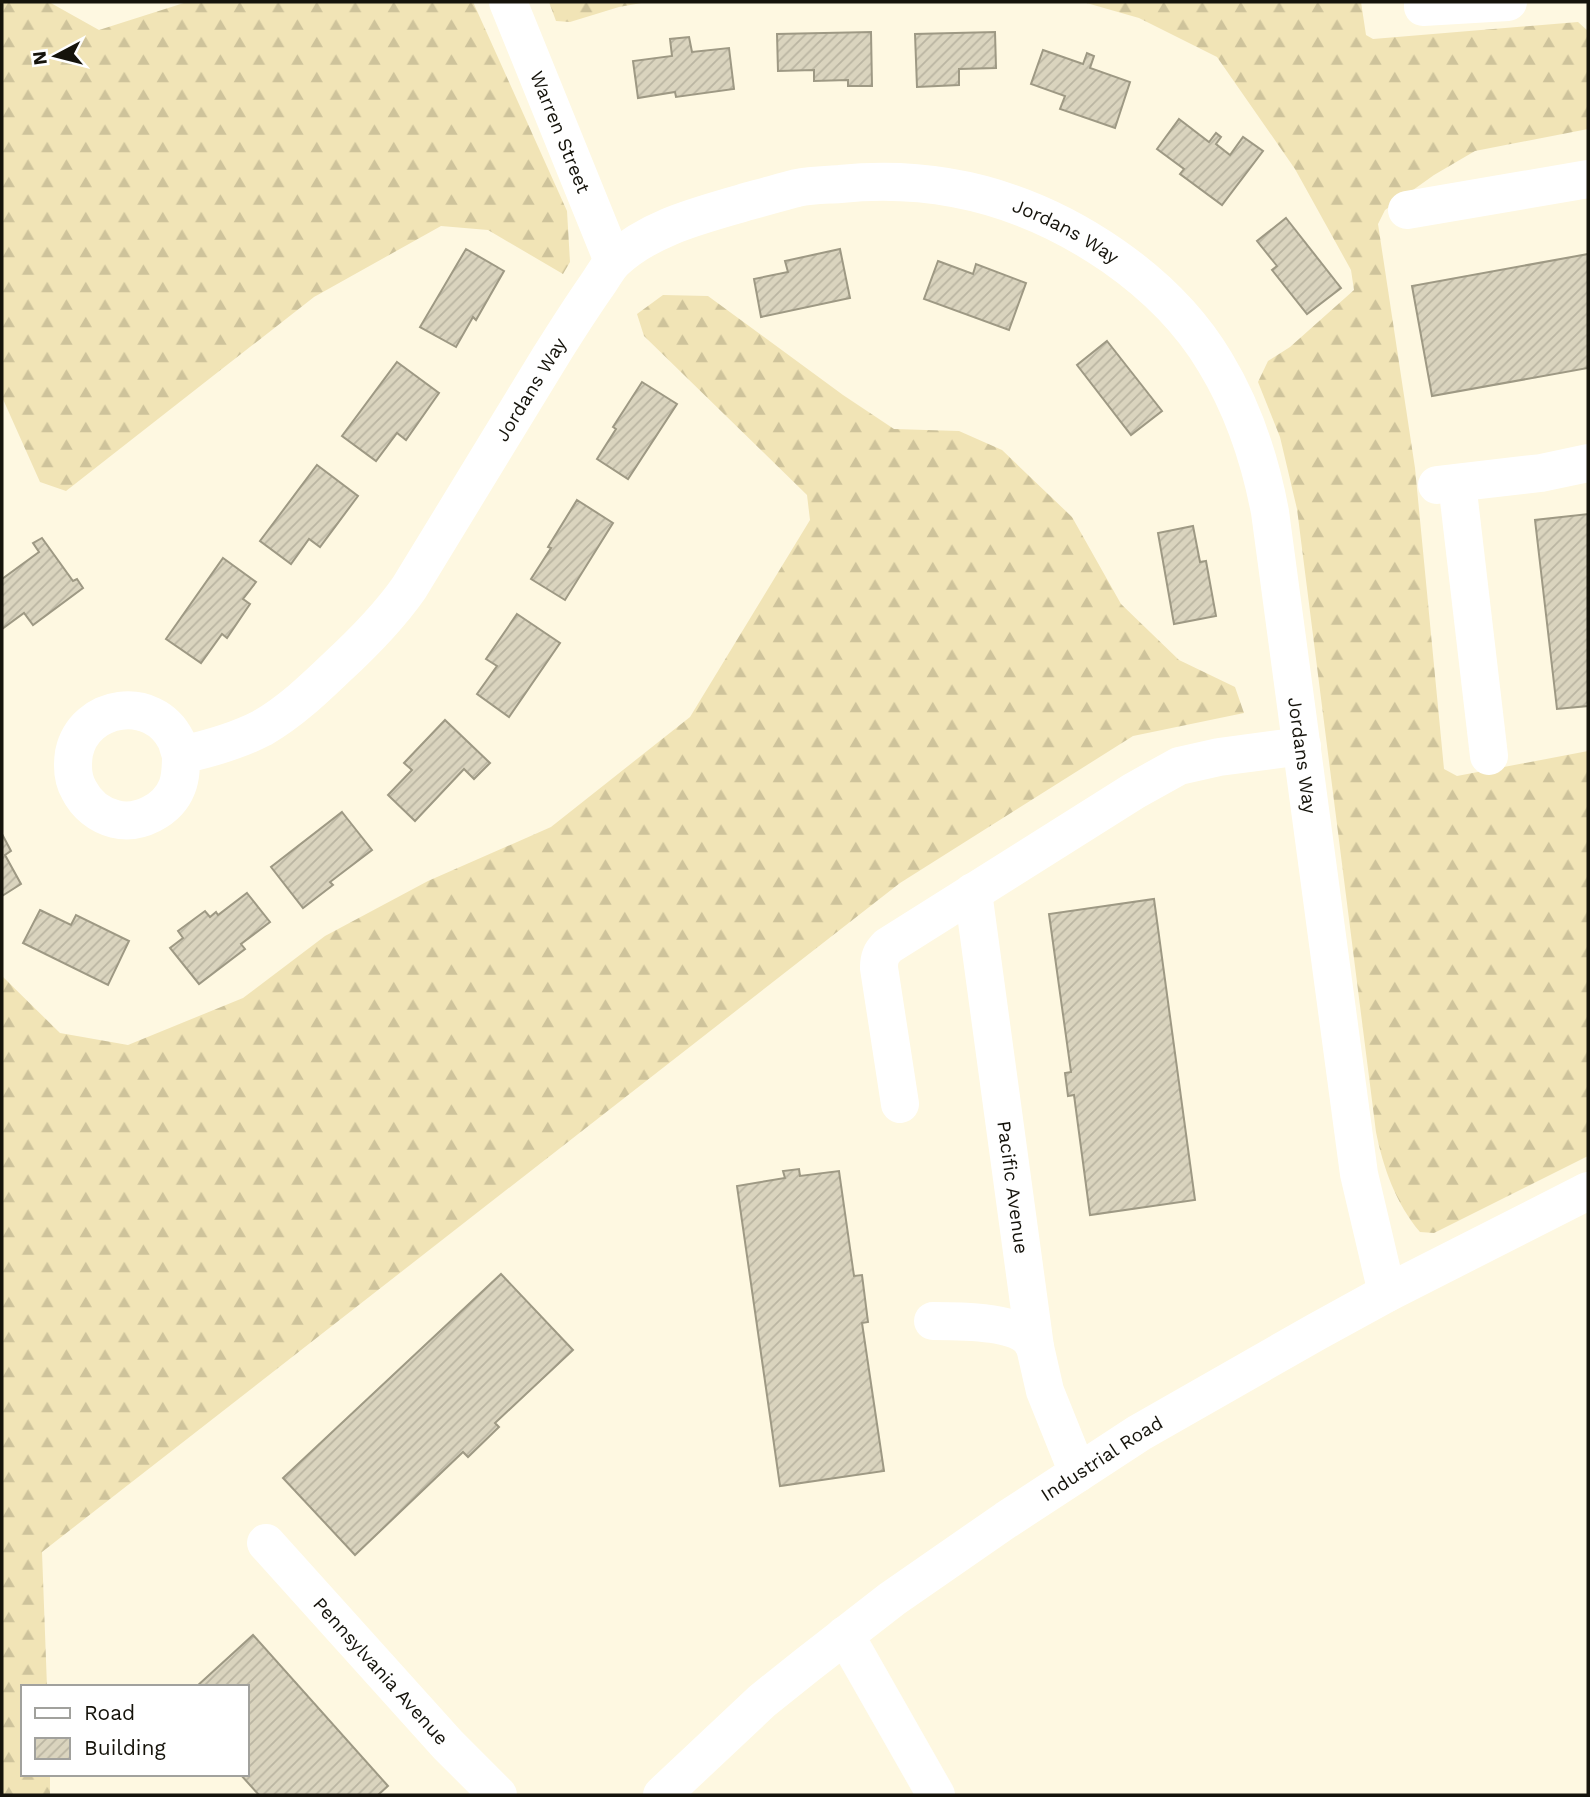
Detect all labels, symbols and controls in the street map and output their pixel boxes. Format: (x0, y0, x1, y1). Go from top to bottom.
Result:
north arrow (21, 21, 91, 91)
text: N (27, 50, 52, 66)
street label: Warren Street (526, 67, 596, 196)
street label: Jordans Way (1009, 194, 1124, 268)
street label: Jordans Way (490, 333, 571, 445)
street label: Jordans Way (1283, 696, 1322, 815)
street label: Pacific Avenue (993, 1119, 1034, 1255)
street label: Industrial Road (1036, 1411, 1167, 1506)
street label: Pennsylvania Avenue (309, 1592, 454, 1749)
legend (21, 1685, 248, 1776)
text: Road (84, 1700, 135, 1725)
text: Building (84, 1735, 166, 1760)

